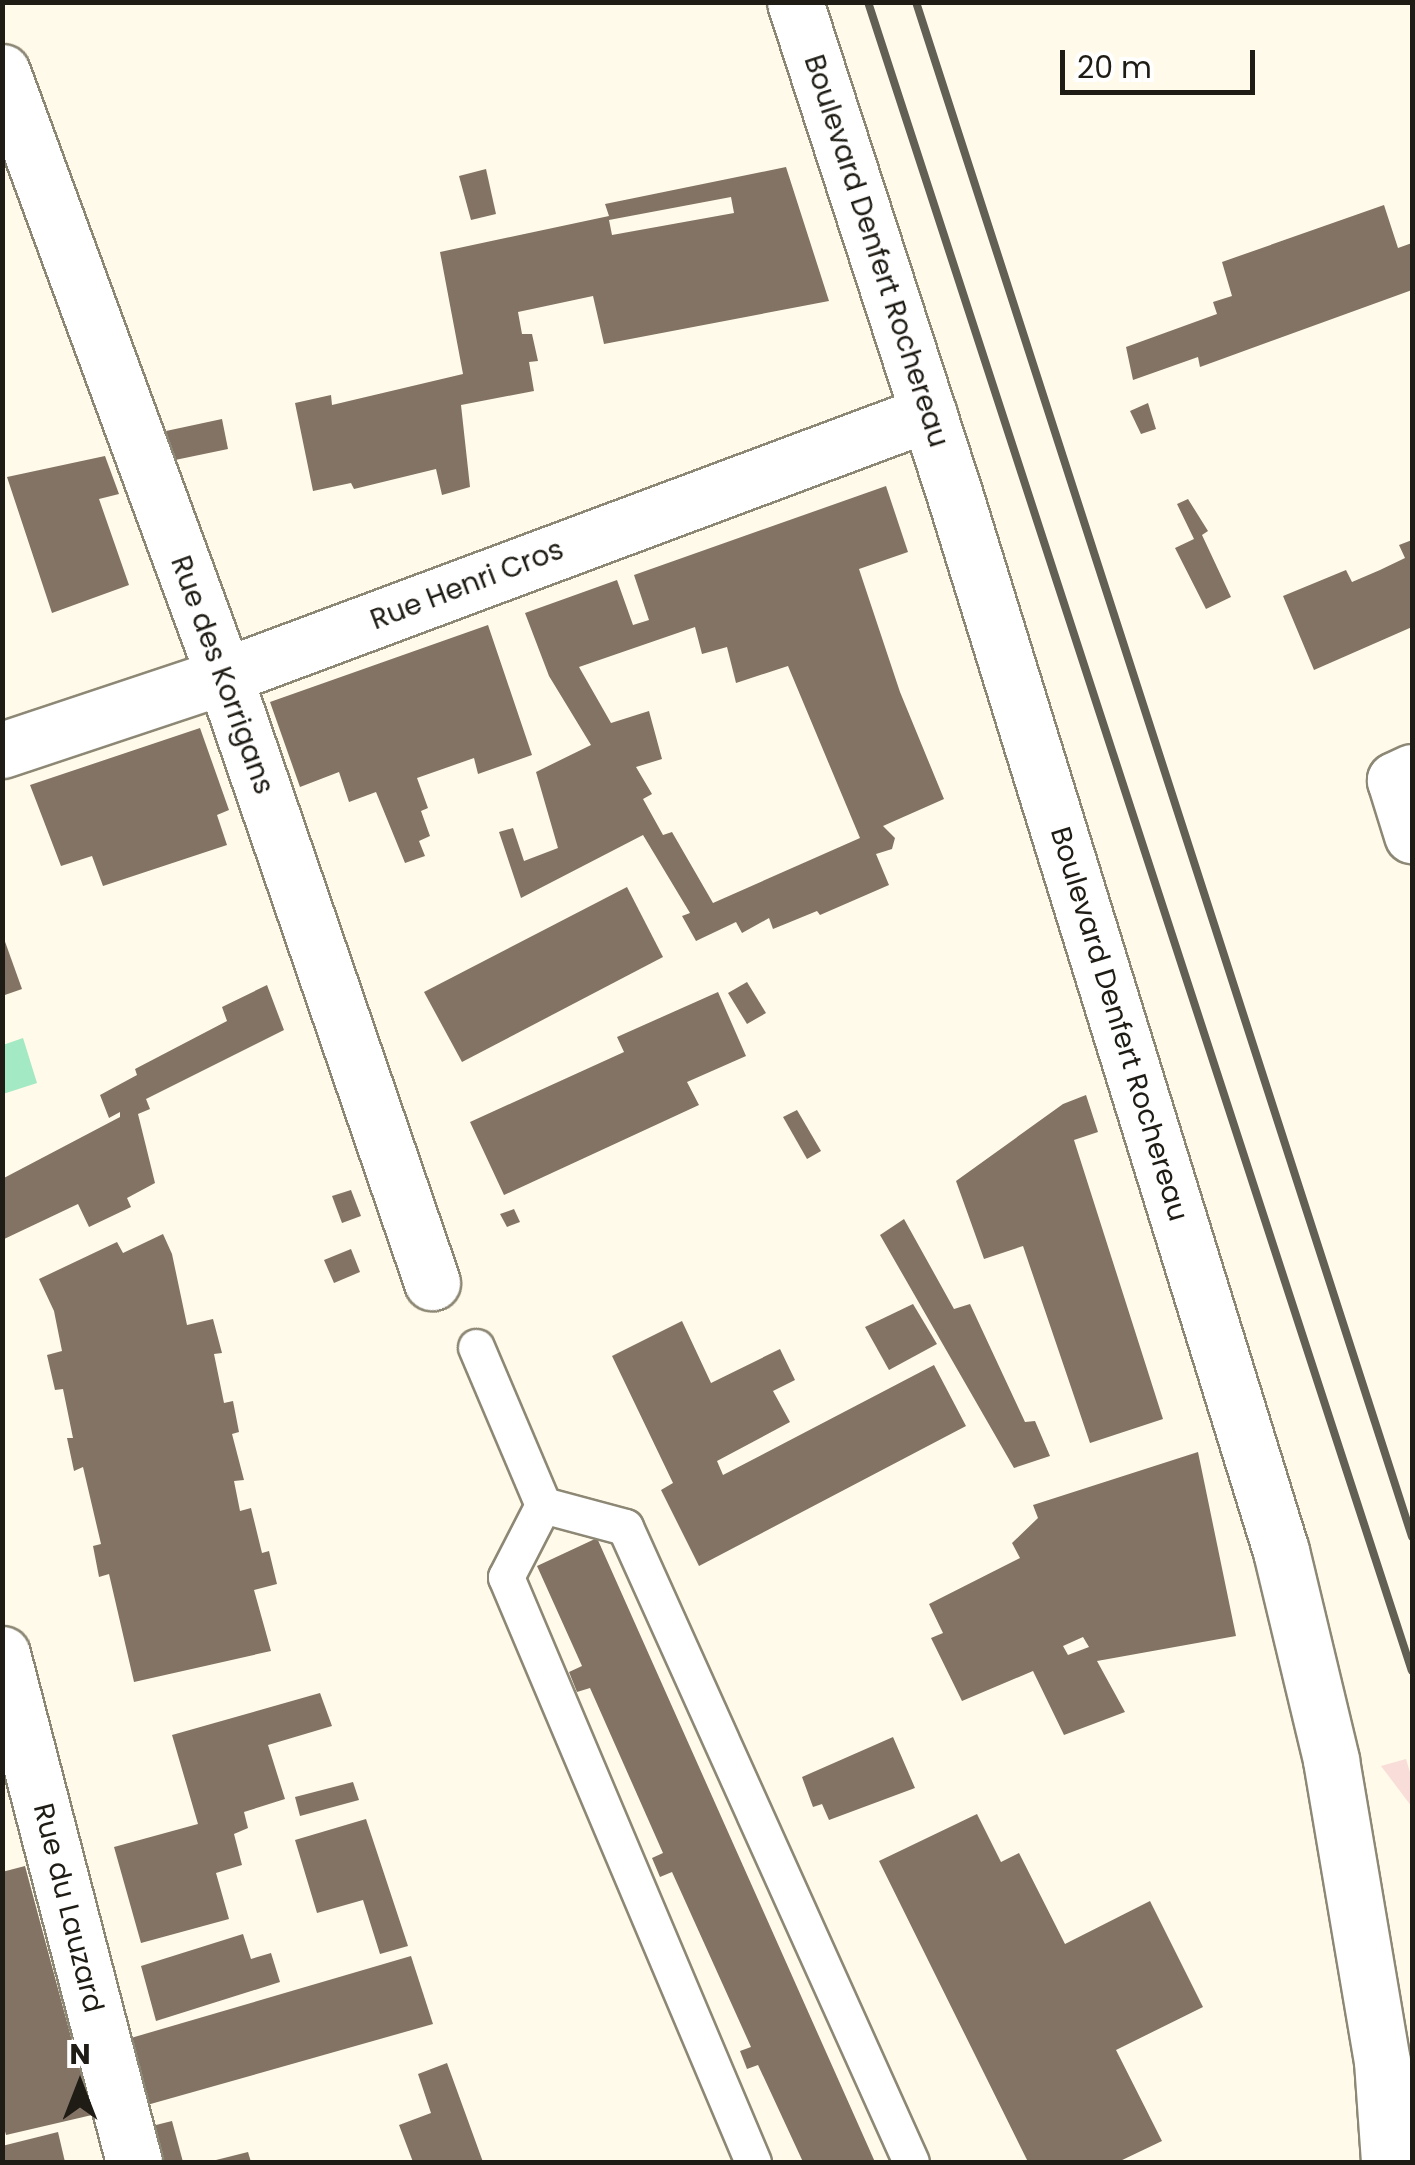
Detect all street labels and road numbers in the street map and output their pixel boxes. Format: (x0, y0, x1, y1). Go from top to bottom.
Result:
street label: Boulevard Denfert Rochereau (797, 51, 955, 451)
street label: Rue Henri Cros (366, 533, 568, 637)
street label: Rue des Korrigans (163, 551, 281, 799)
street label: Boulevard Denfert Rochereau (1043, 823, 1195, 1225)
street label: Rue du Lauzard (26, 1800, 110, 2016)

